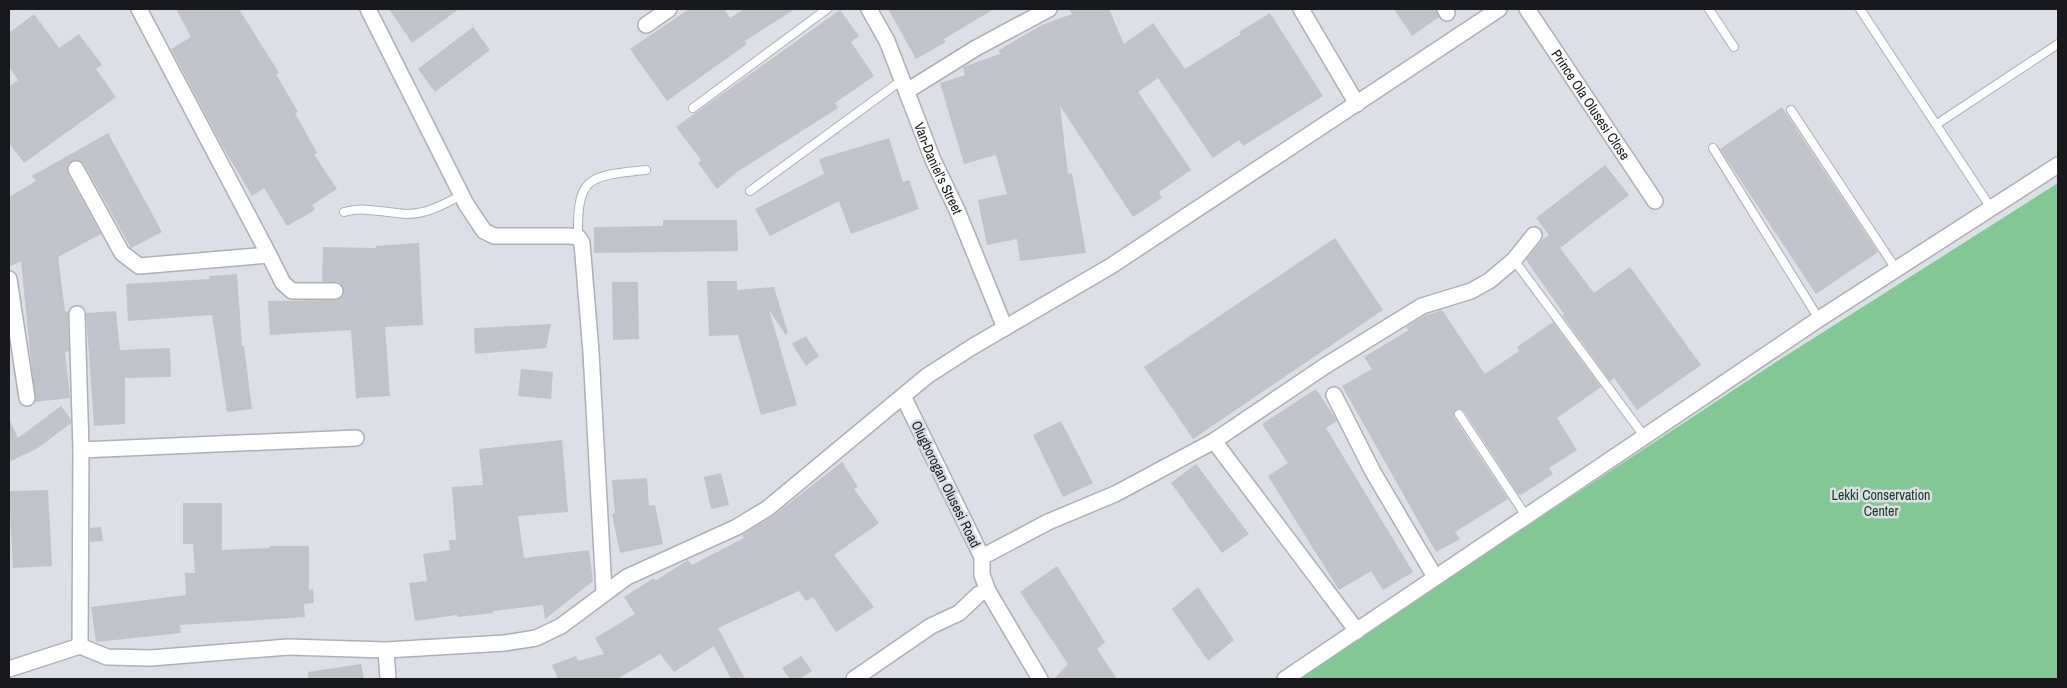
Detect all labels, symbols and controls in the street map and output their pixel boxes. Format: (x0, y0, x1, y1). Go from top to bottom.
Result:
street label: Prince Ola Olusesi Close (1547, 46, 1634, 163)
street label: Van-Daniel’s Street (910, 120, 967, 217)
street label: Olugborogan Olusesi Road (907, 418, 985, 550)
park label: Lekki Conservation Center (1832, 486, 1930, 520)

